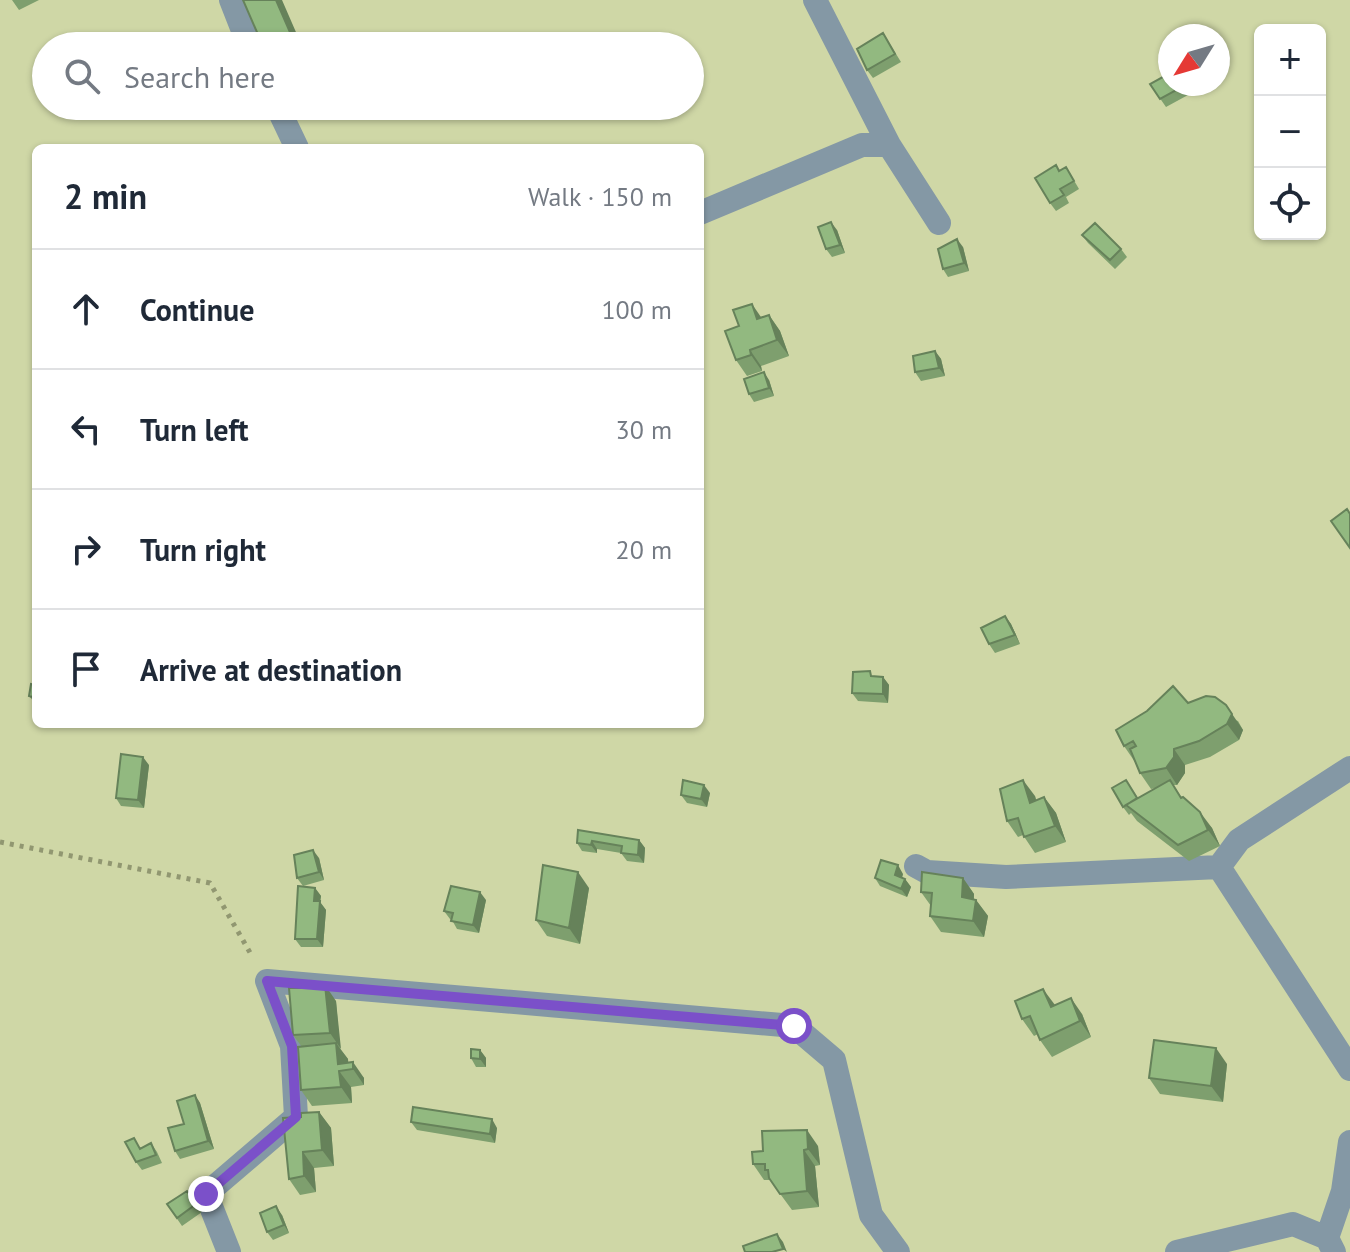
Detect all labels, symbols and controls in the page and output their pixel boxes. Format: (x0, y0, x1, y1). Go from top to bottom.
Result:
north arrow (1158, 24, 1230, 96)
map controls (1254, 24, 1326, 240)
button: + (1254, 24, 1326, 96)
search box (32, 32, 704, 120)
icon: search (60, 54, 104, 98)
text: Search here (124, 57, 275, 96)
button: − (1254, 96, 1326, 168)
button: locate (1254, 168, 1326, 240)
text: 2 min (64, 174, 147, 218)
text: Walk · 150 m (528, 180, 672, 213)
icon: ahead (64, 287, 108, 331)
text: Continue (140, 290, 254, 329)
text: 100 m (601, 293, 672, 326)
icon: left (64, 407, 108, 451)
text: Turn left (140, 410, 248, 449)
text: 30 m (616, 413, 672, 446)
icon: right (64, 527, 108, 571)
text: Turn right (140, 530, 266, 569)
text: 20 m (616, 533, 672, 566)
icon: arrive (64, 647, 108, 691)
text: Arrive at destination (140, 650, 402, 689)
route start (776, 1008, 812, 1044)
route end (188, 1176, 224, 1212)

